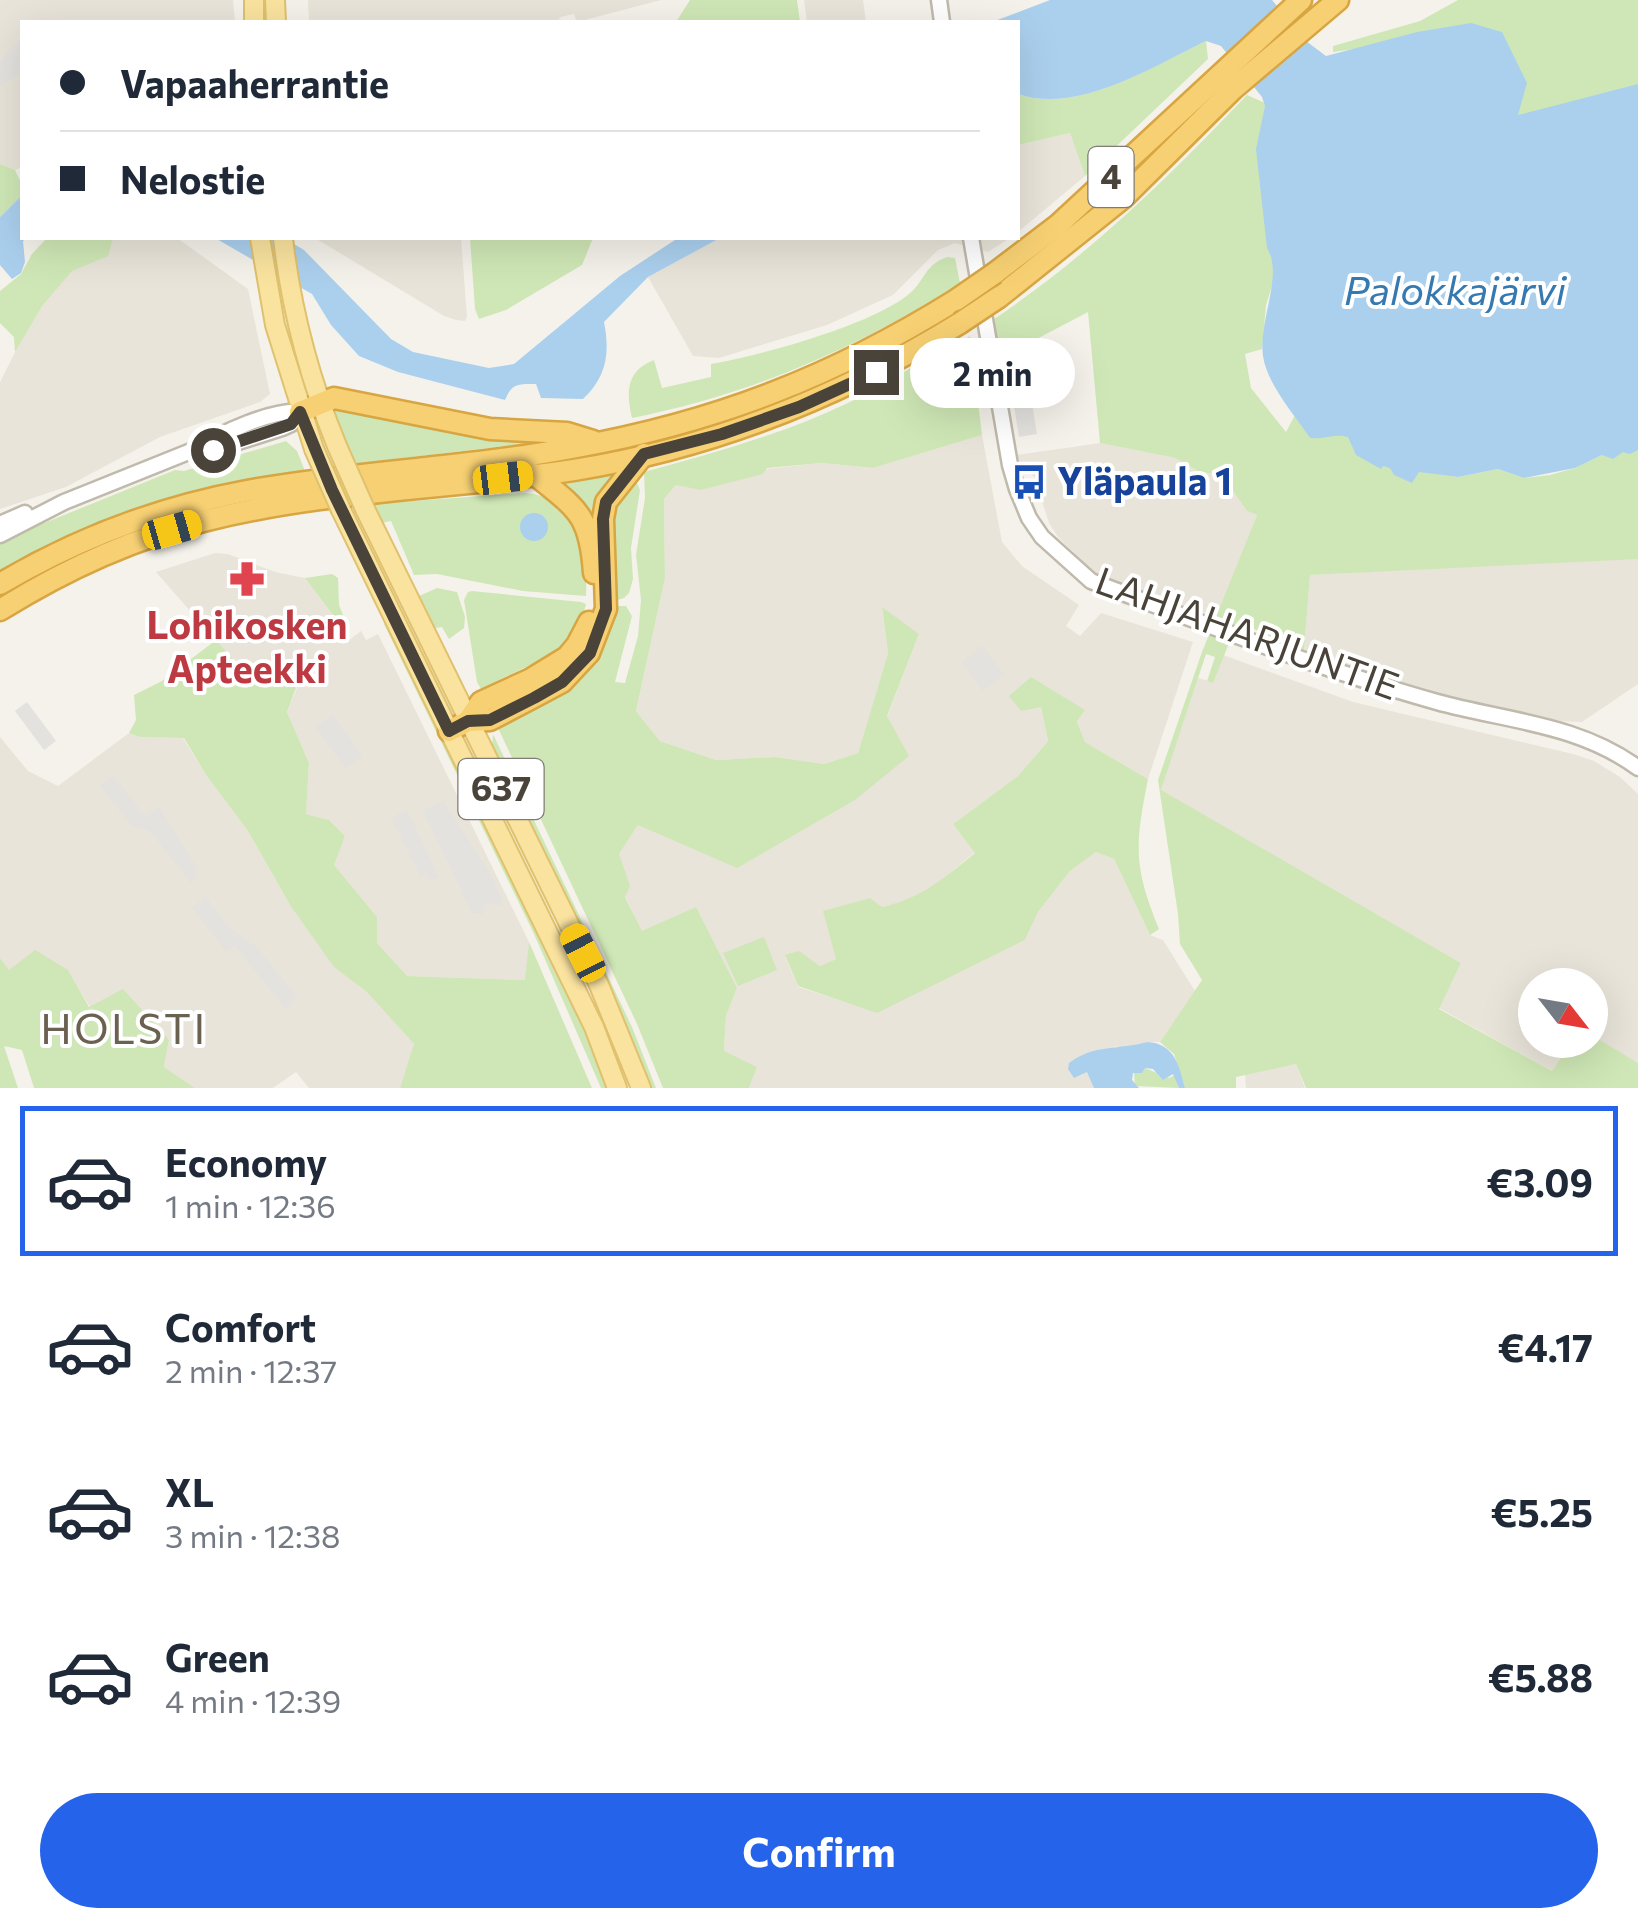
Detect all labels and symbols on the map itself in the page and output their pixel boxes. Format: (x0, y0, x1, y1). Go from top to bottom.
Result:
road number: 4 (1088, 147, 1134, 207)
water label: Palokkajärvi (1344, 264, 1568, 313)
callout: 2 min (911, 337, 1076, 407)
route end (854, 350, 899, 395)
route start (191, 428, 236, 473)
place label: Yläpaula 1 (1057, 456, 1232, 503)
car (471, 459, 535, 497)
bus stop icon: Yläpaula 1 (1010, 463, 1048, 501)
car (139, 507, 205, 553)
street label: LAHJAHARJUNTIE (1090, 555, 1406, 708)
pharmacy icon: Lohikosken Apteekki (228, 560, 266, 598)
place label: Lohikosken Apteekki (147, 600, 348, 691)
road number: 637 (458, 759, 544, 819)
car (556, 919, 610, 987)
north arrow (1518, 968, 1608, 1058)
district label: HOLSTI (40, 1001, 208, 1053)

